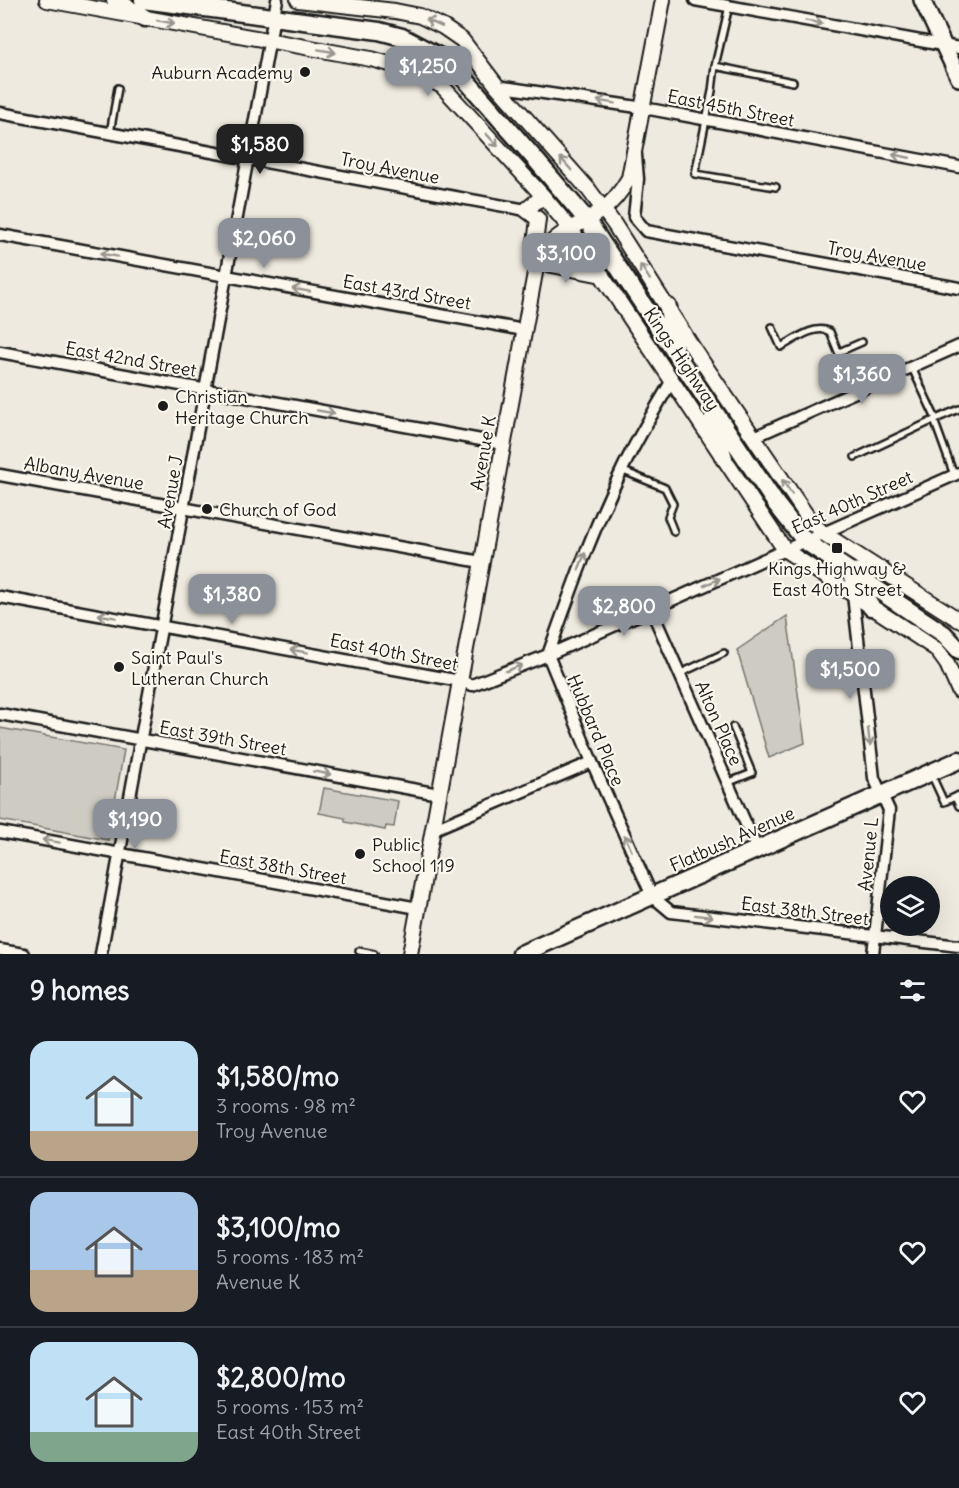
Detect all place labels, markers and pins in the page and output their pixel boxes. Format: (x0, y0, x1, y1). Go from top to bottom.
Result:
pin: $1,250 (379, 46, 477, 97)
place label: Auburn Academy (152, 61, 293, 84)
marker: Auburn Academy (298, 65, 312, 79)
pin: $1,580 (211, 124, 309, 175)
pin: $2,060 (215, 218, 313, 269)
pin: $3,100 (517, 233, 615, 284)
pin: $1,360 (813, 354, 911, 405)
place label: Christian Heritage Church (175, 385, 309, 429)
marker: Christian Heritage Church (156, 399, 170, 413)
place label: Church of God (219, 498, 337, 521)
marker: Church of God (200, 502, 214, 516)
marker: Kings Highway & East 40th Street (830, 541, 844, 555)
place label: Kings Highway & East 40th Street (768, 557, 906, 601)
pin: $1,380 (183, 574, 281, 625)
pin: $2,800 (575, 586, 673, 637)
place label: Saint Paul's Lutheran Church (131, 646, 269, 690)
pin: $1,500 (801, 649, 899, 700)
marker: Saint Paul's Lutheran Church (112, 660, 126, 674)
pin: $1,190 (86, 799, 184, 850)
place label: Public School 119 (372, 833, 455, 877)
marker: Public School 119 (353, 847, 367, 861)

